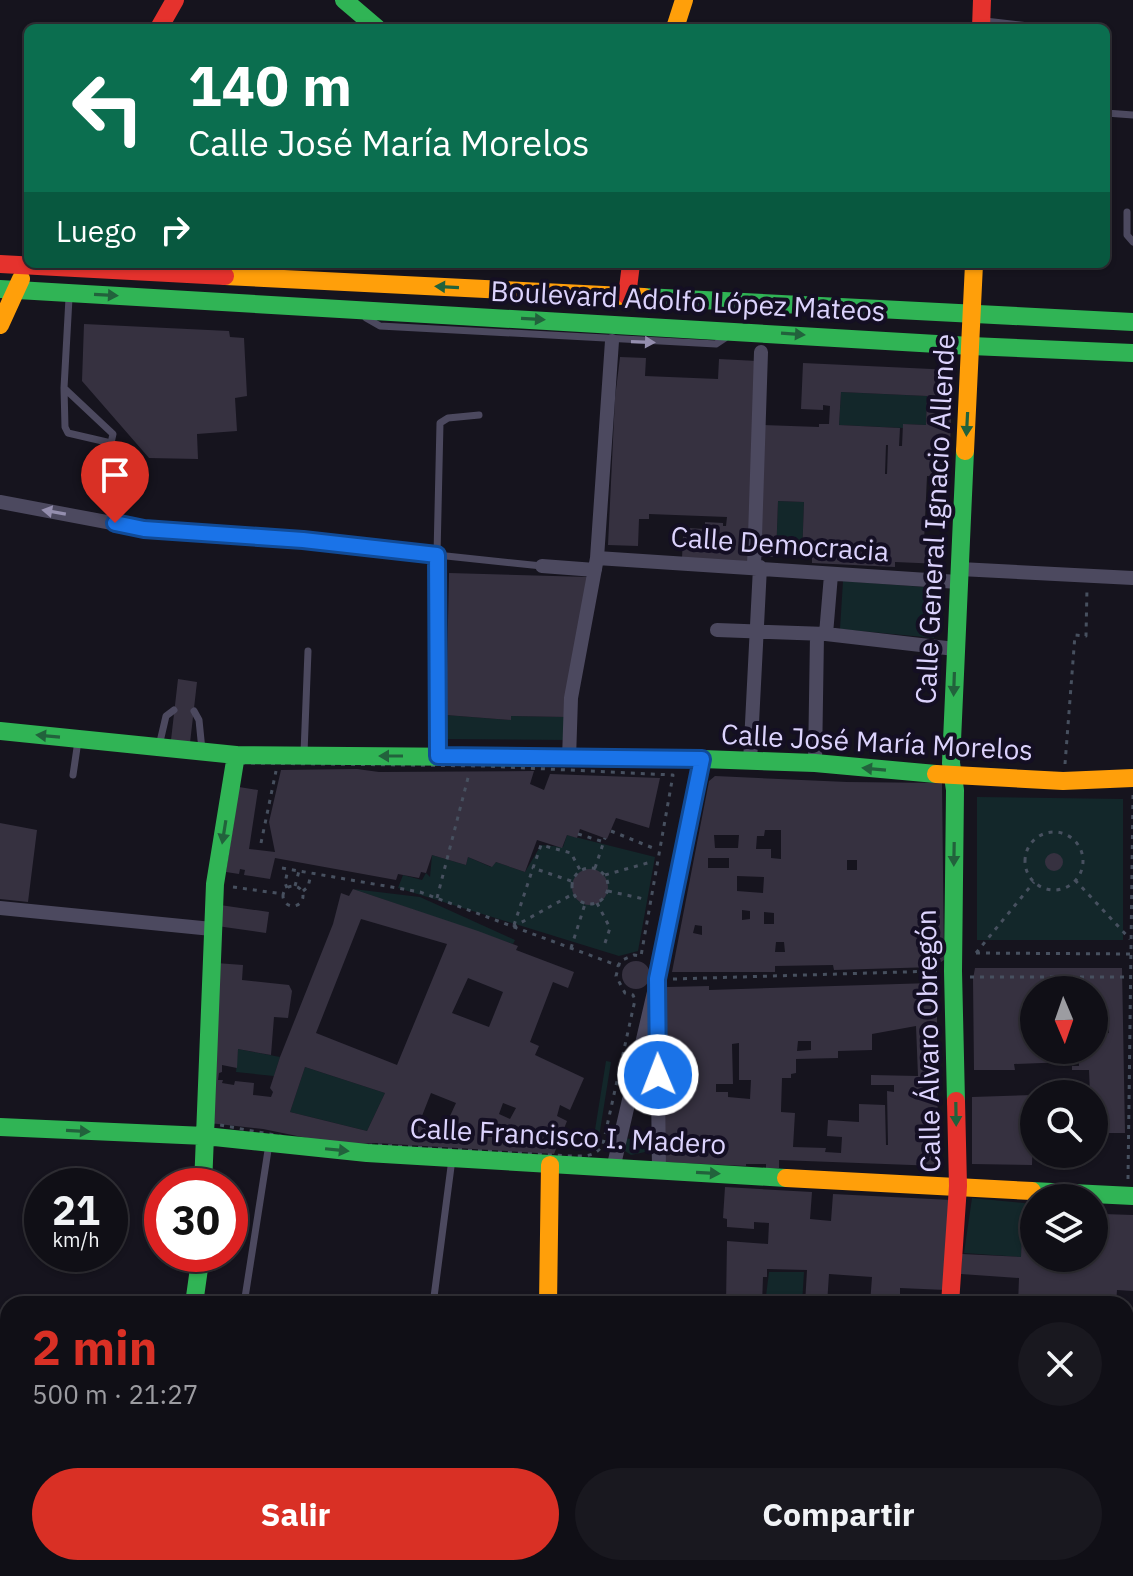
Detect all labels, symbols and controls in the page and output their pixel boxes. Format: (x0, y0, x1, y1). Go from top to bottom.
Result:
text: 140 m (188, 49, 352, 121)
icon: left (56, 56, 160, 160)
text: Calle José María Morelos (188, 119, 590, 166)
icon: right (153, 208, 197, 252)
text: Luego (56, 211, 137, 250)
street label: Boulevard Adolfo López Mateos (490, 272, 886, 329)
one-way arrow (434, 281, 459, 294)
one-way arrow (94, 289, 119, 302)
one-way arrow (521, 313, 546, 326)
one-way arrow (781, 328, 806, 341)
street label: Calle General Ignacio Allende (906, 333, 963, 705)
one-way arrow (631, 335, 656, 348)
one-way arrow (961, 412, 974, 437)
pin (81, 441, 149, 523)
icon: arrive (93, 453, 137, 497)
one-way arrow (41, 506, 66, 518)
street label: Calle Democracia (670, 517, 891, 570)
one-way arrow (948, 672, 961, 697)
street label: Calle José María Morelos (720, 715, 1034, 768)
one-way arrow (35, 729, 60, 742)
one-way arrow (378, 750, 403, 762)
one-way arrow (861, 762, 886, 775)
one-way arrow (217, 820, 229, 845)
one-way arrow (948, 842, 960, 867)
street label: Calle Álvaro Obregón (907, 909, 948, 1173)
north arrow (1020, 976, 1108, 1064)
map controls (1020, 976, 1108, 1272)
position arrow (616, 1033, 700, 1117)
button: search (1020, 1080, 1108, 1168)
one-way arrow (950, 1102, 963, 1127)
street label: Calle Francisco I. Madero (409, 1109, 727, 1162)
one-way arrow (66, 1124, 91, 1137)
one-way arrow (325, 1144, 350, 1157)
one-way arrow (696, 1167, 721, 1180)
speed limit sign: 30 (144, 1168, 248, 1272)
text: 21 (52, 1184, 100, 1236)
button: layers (1020, 1184, 1108, 1272)
text: km/h (52, 1226, 100, 1253)
text: 2 min (32, 1316, 157, 1378)
button: close (1018, 1322, 1102, 1406)
text: 500 m · 21:27 (32, 1377, 198, 1411)
button: Salir (32, 1468, 559, 1560)
button: Compartir (575, 1468, 1102, 1560)

